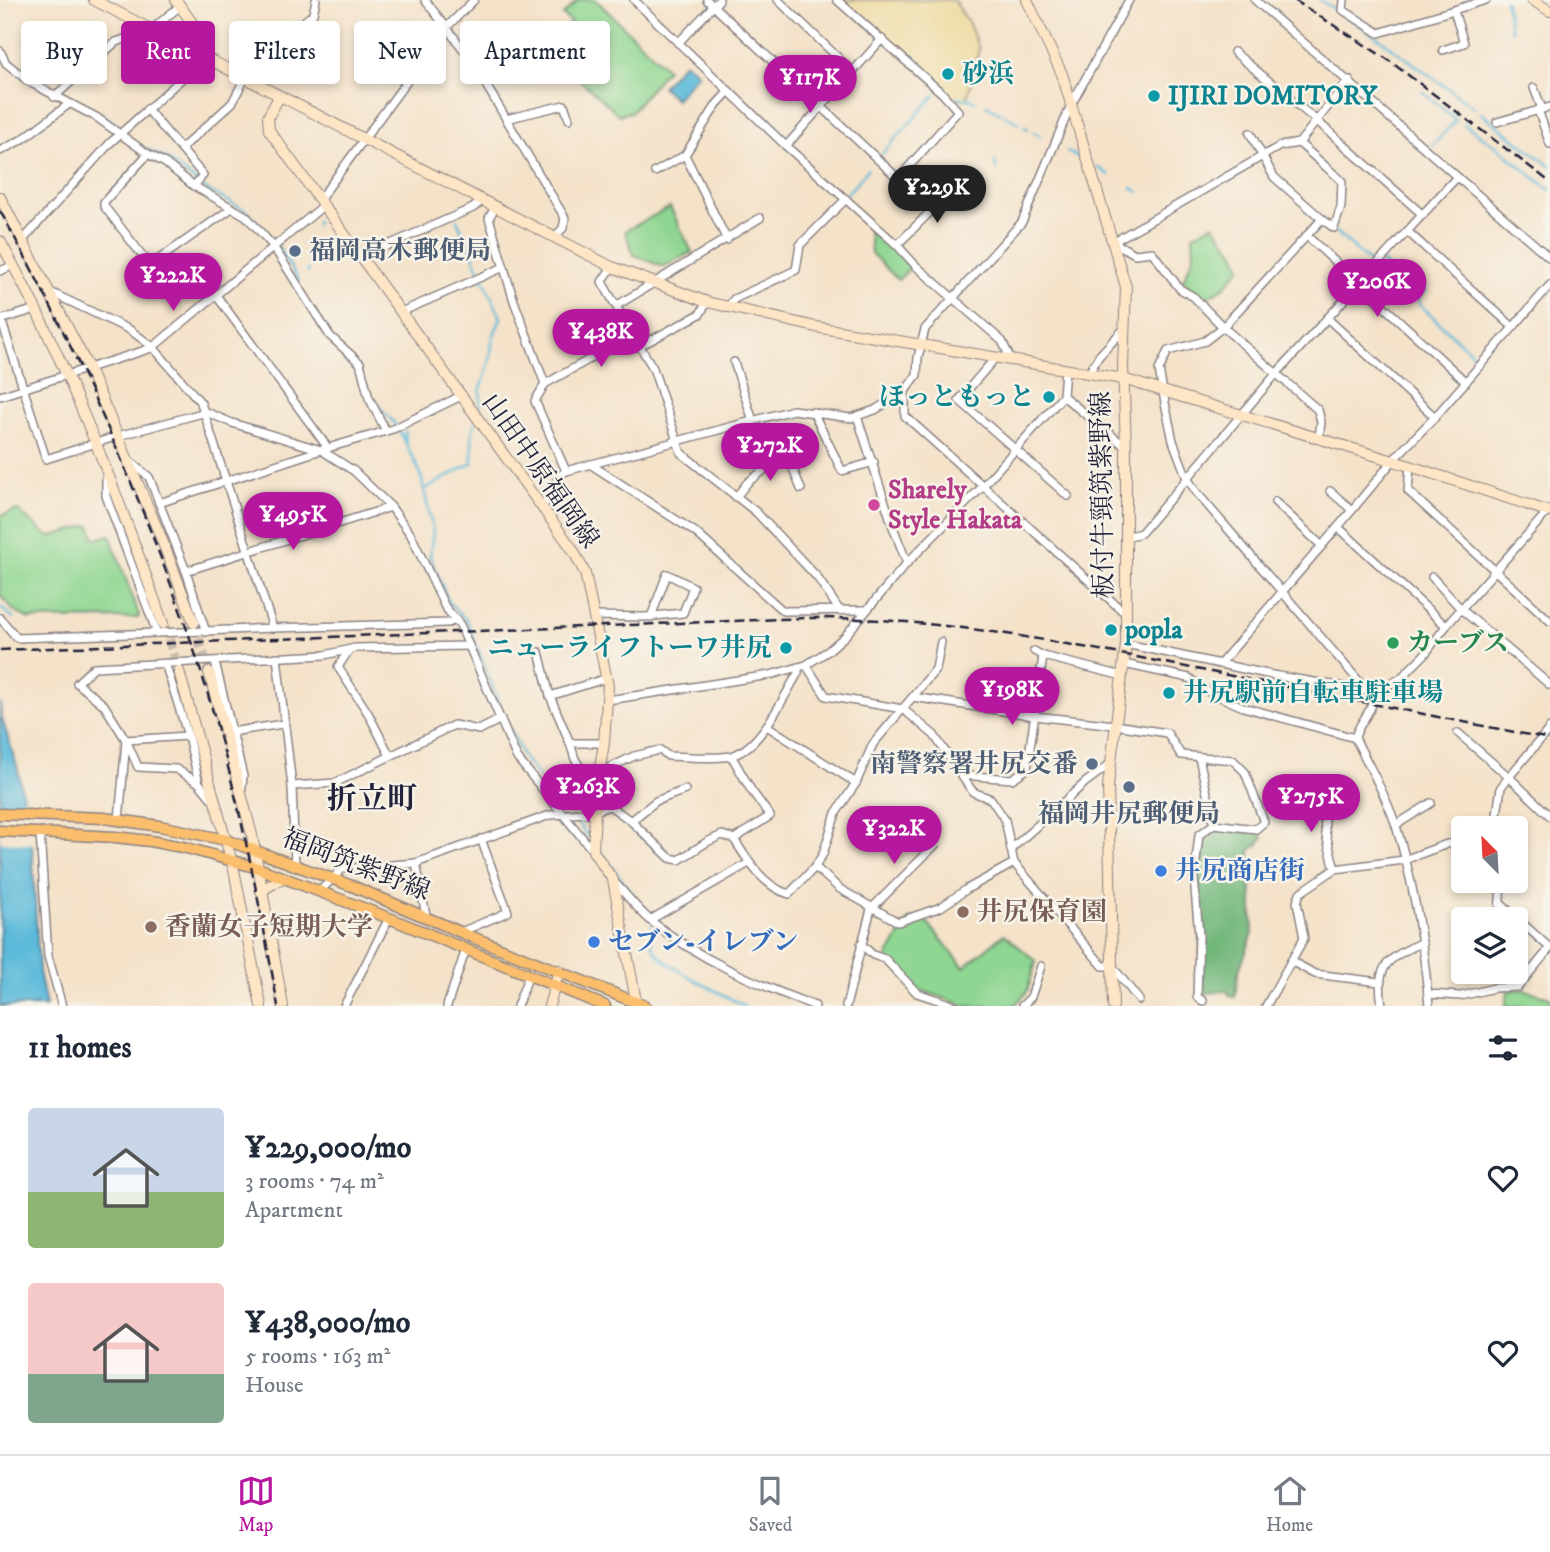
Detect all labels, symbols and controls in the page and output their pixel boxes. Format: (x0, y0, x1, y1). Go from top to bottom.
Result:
chip: Buy (21, 21, 107, 84)
chip: Rent (121, 21, 215, 84)
chip: Filters (229, 21, 340, 84)
chip: New (354, 21, 446, 84)
chip: Apartment (460, 21, 610, 84)
pin: ¥117K (761, 55, 859, 115)
place label: 砂浜 (962, 58, 1014, 91)
text: ¥117K (780, 63, 840, 92)
marker: 砂浜 (940, 66, 956, 82)
place label: IJIRI DOMITORY (1168, 80, 1378, 113)
marker: IJIRI DOMITORY (1146, 88, 1162, 104)
pin: ¥229K (888, 166, 986, 225)
text: ¥229K (904, 173, 970, 202)
place label: 福岡高木郵便局 (309, 235, 491, 268)
marker: 福岡高木郵便局 (287, 243, 303, 259)
pin: ¥222K (124, 254, 222, 313)
pin: ¥206K (1328, 260, 1426, 319)
text: ¥222K (140, 261, 206, 290)
text: ¥206K (1343, 267, 1411, 296)
pin: ¥438K (552, 310, 650, 369)
text: ¥438K (569, 317, 633, 346)
place label: ほっともっと (879, 381, 1035, 414)
street label: 山田中原福岡線 (474, 387, 606, 555)
marker: ほっともっと (1041, 389, 1057, 405)
street label: 板付牛頸筑紫野線 (1085, 391, 1121, 599)
pin: ¥272K (721, 424, 819, 483)
text: ¥272K (737, 431, 803, 460)
place label: Sharely Style Hakata (888, 474, 1023, 537)
pin: ¥495K (244, 492, 342, 552)
marker: Sharely Style Hakata (866, 497, 882, 513)
text: ¥495K (259, 500, 327, 529)
place label: popla (1124, 614, 1183, 647)
marker: popla (1103, 622, 1119, 638)
place label: カーブス (1407, 627, 1509, 660)
place label: ニューライフトーワ井尻 (488, 632, 772, 665)
marker: カーブス (1385, 635, 1401, 651)
marker: ニューライフトーワ井尻 (778, 640, 794, 656)
pin: ¥198K (963, 668, 1061, 727)
text: ¥198K (981, 675, 1043, 704)
place label: 井尻駅前自転車駐車場 (1183, 677, 1443, 710)
marker: 井尻駅前自転車駐車場 (1161, 685, 1177, 701)
place label: 南警察署井尻交番 (870, 748, 1078, 781)
marker: 南警察署井尻交番 (1084, 756, 1100, 772)
pin: ¥263K (539, 764, 637, 824)
text: ¥263K (556, 772, 620, 801)
pin: ¥275K (1262, 774, 1360, 834)
marker: 福岡井尻郵便局 (1121, 779, 1137, 795)
district label: 折立町 (327, 781, 417, 818)
text: ¥275K (1278, 782, 1344, 811)
place label: 福岡井尻郵便局 (1038, 798, 1220, 831)
pin: ¥322K (845, 806, 943, 866)
text: ¥322K (863, 814, 925, 843)
north arrow (1451, 816, 1528, 892)
map controls (1451, 816, 1528, 984)
street label: 福岡筑紫野線 (277, 822, 435, 908)
place label: 井尻商店街 (1175, 855, 1305, 888)
marker: 井尻商店街 (1153, 863, 1169, 879)
place label: 井尻保育園 (977, 896, 1107, 929)
marker: 井尻保育園 (955, 904, 971, 920)
button: layers (1451, 907, 1528, 984)
place label: 香蘭女子短期大学 (165, 911, 373, 944)
marker: 香蘭女子短期大学 (143, 919, 159, 935)
place label: セブン-イレブン (608, 926, 798, 959)
marker: セブン-イレブン (586, 934, 602, 950)
icon: filters (1484, 1029, 1522, 1067)
text: 11 homes (28, 1030, 132, 1067)
text: ¥229,000/mo (245, 1130, 411, 1167)
icon: home (84, 1136, 168, 1220)
icon: heart (1484, 1159, 1522, 1197)
text: 3 rooms · 74 m² (245, 1167, 384, 1196)
text: Apartment (245, 1196, 343, 1225)
text: ¥438,000/mo (245, 1305, 410, 1342)
icon: home (84, 1311, 168, 1395)
icon: heart (1484, 1334, 1522, 1372)
text: 5 rooms · 163 m² (245, 1342, 391, 1371)
text: House (245, 1371, 303, 1400)
tab: Map (237, 1472, 275, 1537)
tab: Saved (749, 1472, 792, 1537)
tab: Home (1266, 1472, 1313, 1537)

